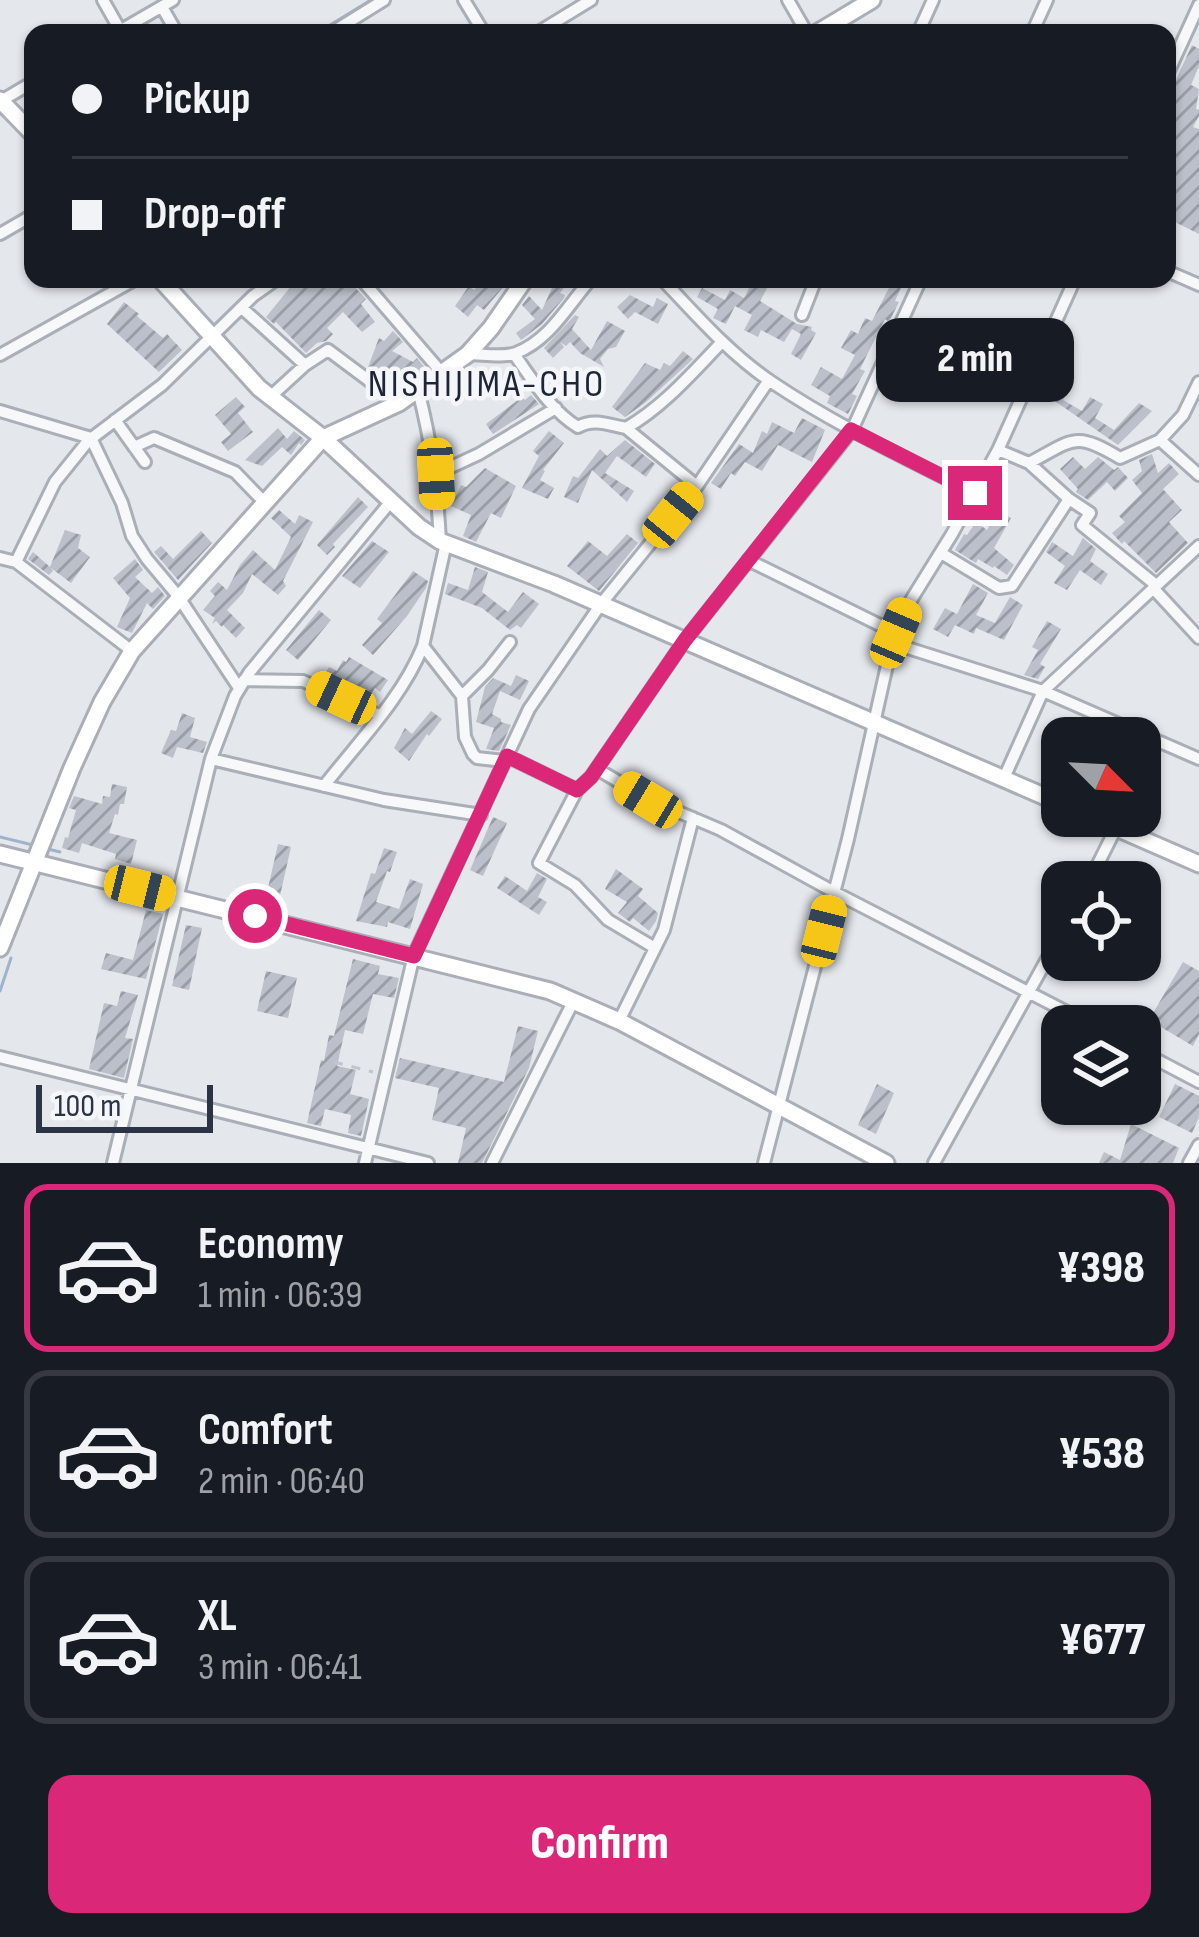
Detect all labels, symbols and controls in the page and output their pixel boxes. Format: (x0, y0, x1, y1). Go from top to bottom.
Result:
text: Pickup (144, 72, 251, 127)
text: Drop-off (144, 187, 285, 242)
callout: 2 min (876, 319, 1074, 403)
text: 2 min (937, 336, 1013, 383)
district label: NISHIJIMA-CHO (368, 361, 606, 408)
car (416, 437, 456, 511)
route end (948, 466, 1002, 520)
car (636, 476, 710, 554)
car (865, 593, 927, 673)
car (301, 666, 381, 730)
north arrow (1041, 717, 1161, 837)
map controls (1041, 717, 1161, 1125)
car (608, 766, 688, 834)
button: locate (1041, 861, 1161, 981)
car (101, 862, 179, 914)
route start (228, 889, 282, 943)
car (798, 892, 850, 970)
button: layers (1041, 1005, 1161, 1125)
scale bar (36, 1079, 213, 1132)
text: 100 m (54, 1086, 121, 1126)
icon: car (54, 1214, 162, 1322)
text: Economy (198, 1217, 344, 1272)
text: ¥398 (1057, 1241, 1145, 1296)
text: 1 min · 06:39 (198, 1272, 362, 1319)
icon: car (54, 1400, 162, 1508)
text: Comfort (198, 1403, 333, 1458)
text: ¥538 (1058, 1427, 1145, 1482)
text: 2 min · 06:40 (198, 1458, 365, 1505)
icon: car (54, 1586, 162, 1694)
text: XL (198, 1589, 237, 1644)
text: ¥677 (1059, 1613, 1145, 1668)
text: 3 min · 06:41 (198, 1644, 362, 1691)
button: Confirm (48, 1775, 1151, 1913)

